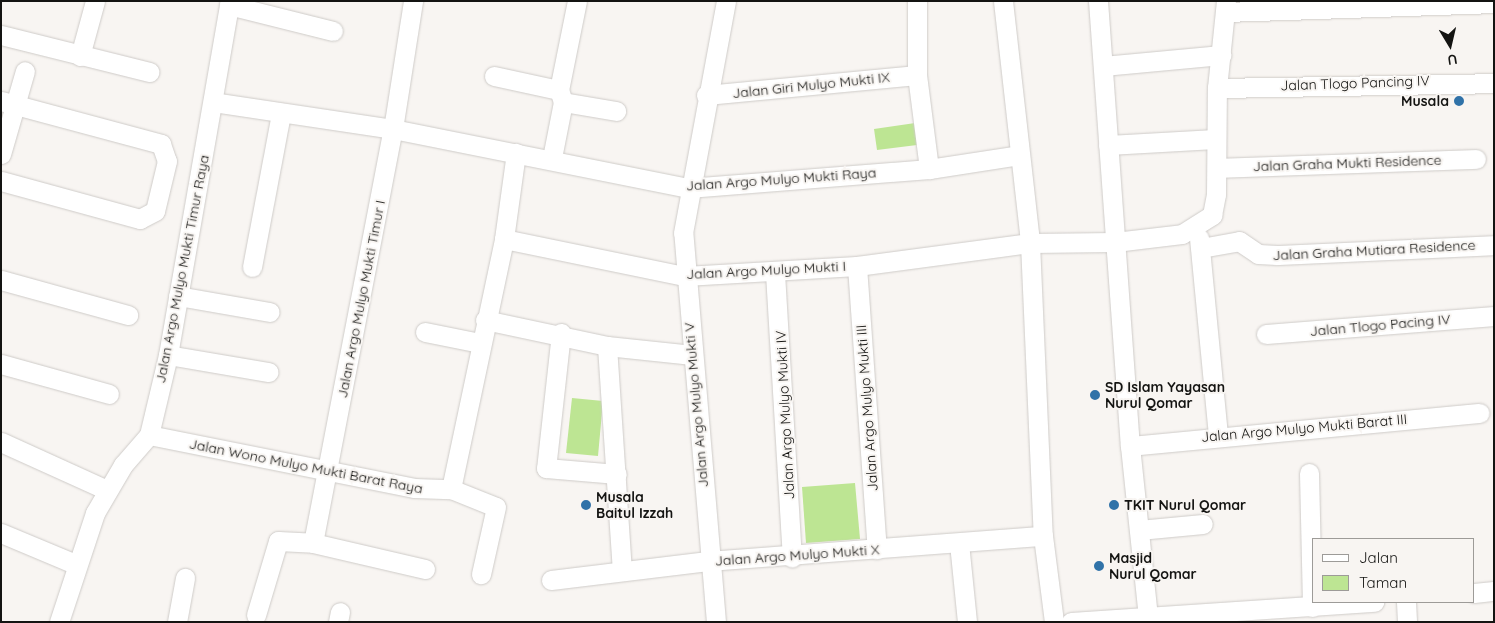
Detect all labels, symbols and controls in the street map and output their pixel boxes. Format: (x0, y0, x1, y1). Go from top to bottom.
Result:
north arrow (1425, 20, 1475, 70)
text: U (1446, 50, 1459, 69)
street label: Jalan Giri Mulyo Mukti IX (731, 68, 891, 102)
street label: Jalan Tlogo Pancing IV (1280, 72, 1430, 94)
place label: Musala (1401, 93, 1449, 109)
marker: Musala (1453, 95, 1465, 107)
street label: Jalan Graha Mukti Residence (1252, 151, 1442, 175)
street label: Jalan Argo Mulyo Mukti Timur Raya (152, 153, 212, 385)
street label: Jalan Argo Mulyo Mukti Raya (685, 164, 877, 194)
street label: Jalan Argo Mulyo Mukti Timur I (334, 199, 388, 399)
street label: Jalan Graha Mutiara Residence (1272, 236, 1476, 264)
street label: Jalan Argo Mulyo Mukti I (686, 257, 846, 283)
street label: Jalan Tlogo Pacing IV (1309, 310, 1451, 340)
street label: Jalan Argo Mulyo Mukti V (680, 322, 712, 488)
street label: Jalan Argo Mulyo Mukti III (853, 324, 881, 492)
street label: Jalan Argo Mulyo Mukti IV (772, 330, 798, 500)
place label: SD Islam Yayasan Nurul Qomar (1105, 379, 1225, 412)
marker: SD Islam Yayasan Nurul Qomar (1089, 389, 1101, 401)
street label: Jalan Argo Mulyo Mukti Barat III (1200, 411, 1408, 445)
street label: Jalan Wono Mulyo Mukti Barat Raya (188, 435, 424, 497)
place label: Musala Baitul Izzah (596, 489, 673, 522)
place label: TKIT Nurul Qomar (1124, 497, 1246, 513)
marker: Musala Baitul Izzah (580, 499, 592, 511)
marker: TKIT Nurul Qomar (1108, 499, 1120, 511)
legend (1312, 538, 1475, 603)
street label: Jalan Argo Mulyo Mukti X (714, 541, 880, 569)
text: Jalan (1359, 548, 1398, 567)
place label: Masjid Nurul Qomar (1109, 550, 1197, 582)
marker: Masjid Nurul Qomar (1093, 560, 1105, 572)
text: Taman (1359, 573, 1407, 592)

